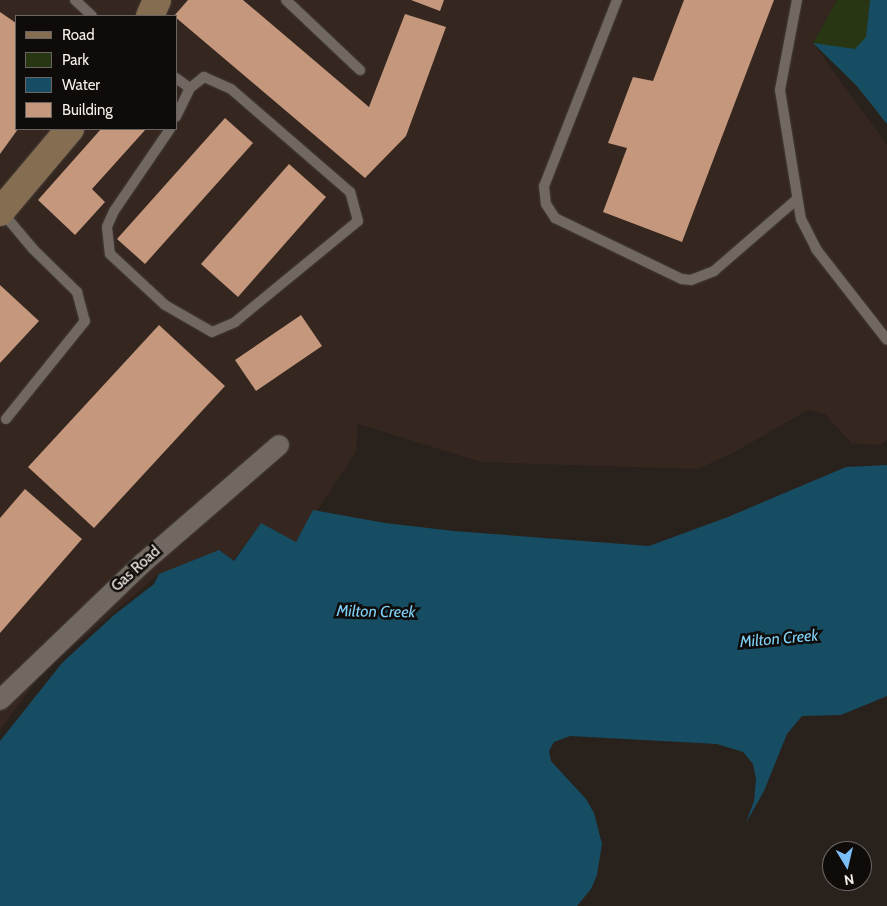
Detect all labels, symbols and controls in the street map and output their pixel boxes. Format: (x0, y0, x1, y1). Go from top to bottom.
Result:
legend (15, 15, 178, 130)
text: Road (62, 26, 95, 44)
text: Park (62, 51, 89, 69)
text: Water (62, 76, 100, 94)
text: Building (62, 101, 113, 119)
street label: Gas Road (108, 542, 164, 596)
water label: Milton Creek (336, 602, 416, 622)
water label: Milton Creek (739, 626, 819, 652)
north arrow (822, 841, 872, 891)
text: N (843, 870, 855, 889)

